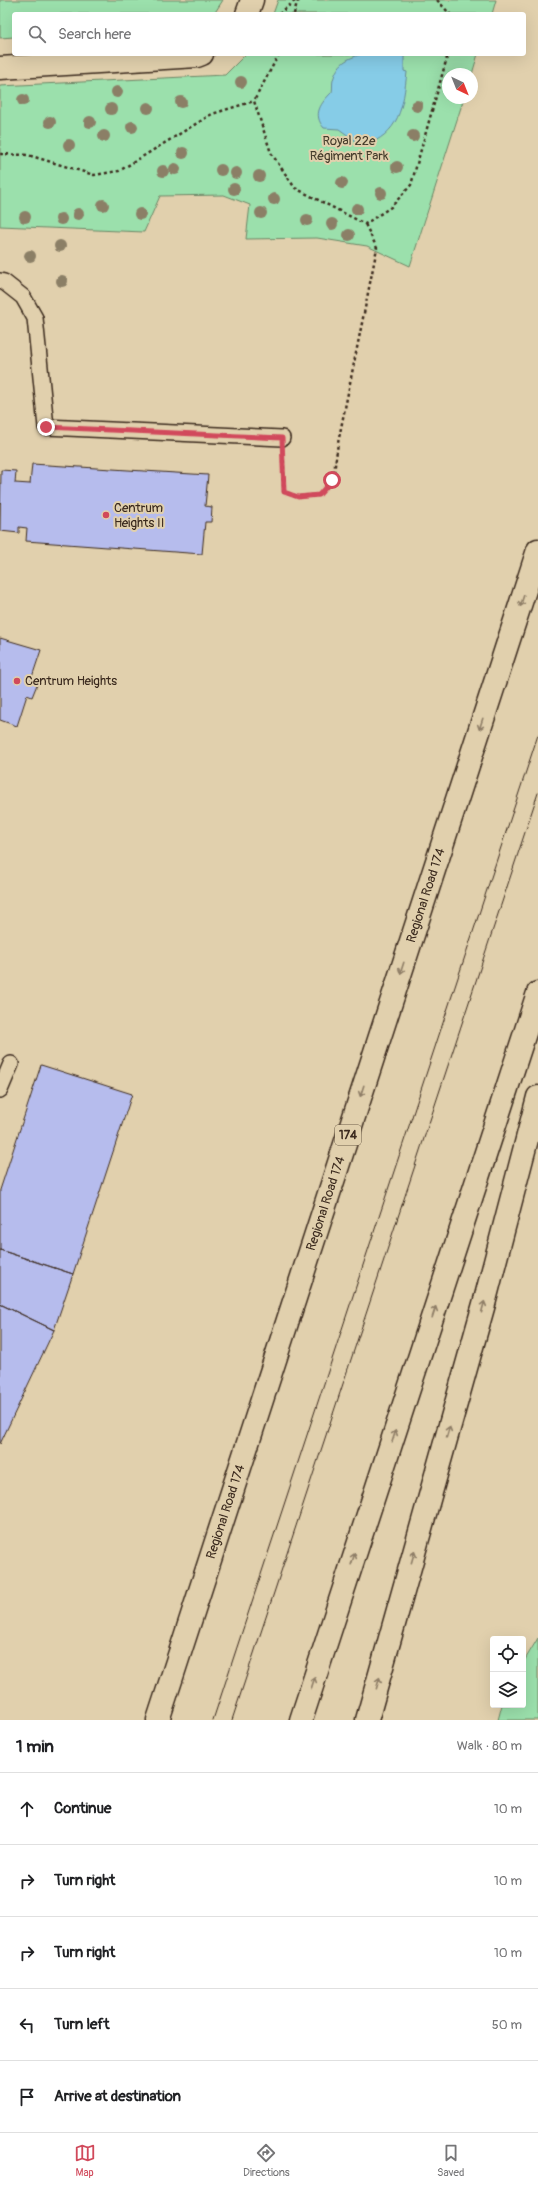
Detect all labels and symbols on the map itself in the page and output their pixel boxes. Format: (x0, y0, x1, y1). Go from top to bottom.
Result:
north arrow (442, 68, 478, 104)
park label: Royal 22e Régiment Park (310, 133, 389, 164)
route end (37, 418, 55, 436)
route start (323, 471, 341, 489)
place label: Centrum Heights II (114, 500, 164, 531)
marker: Centrum Heights II (101, 510, 111, 520)
one-way arrow (517, 594, 525, 606)
place label: Centrum Heights (25, 673, 117, 689)
marker: Centrum Heights (12, 676, 22, 686)
one-way arrow (477, 718, 485, 730)
street label: Regional Road 174 (403, 846, 449, 945)
one-way arrow (398, 961, 406, 973)
one-way arrow (358, 1085, 365, 1098)
road number: 174 (335, 1125, 361, 1145)
street label: Regional Road 174 (303, 1154, 349, 1253)
one-way arrow (480, 1301, 487, 1314)
one-way arrow (431, 1306, 438, 1319)
one-way arrow (445, 1426, 452, 1439)
one-way arrow (391, 1429, 398, 1442)
street label: Regional Road 174 (203, 1462, 249, 1561)
one-way arrow (410, 1551, 417, 1564)
one-way arrow (350, 1554, 358, 1566)
one-way arrow (375, 1676, 382, 1689)
one-way arrow (310, 1677, 317, 1690)

